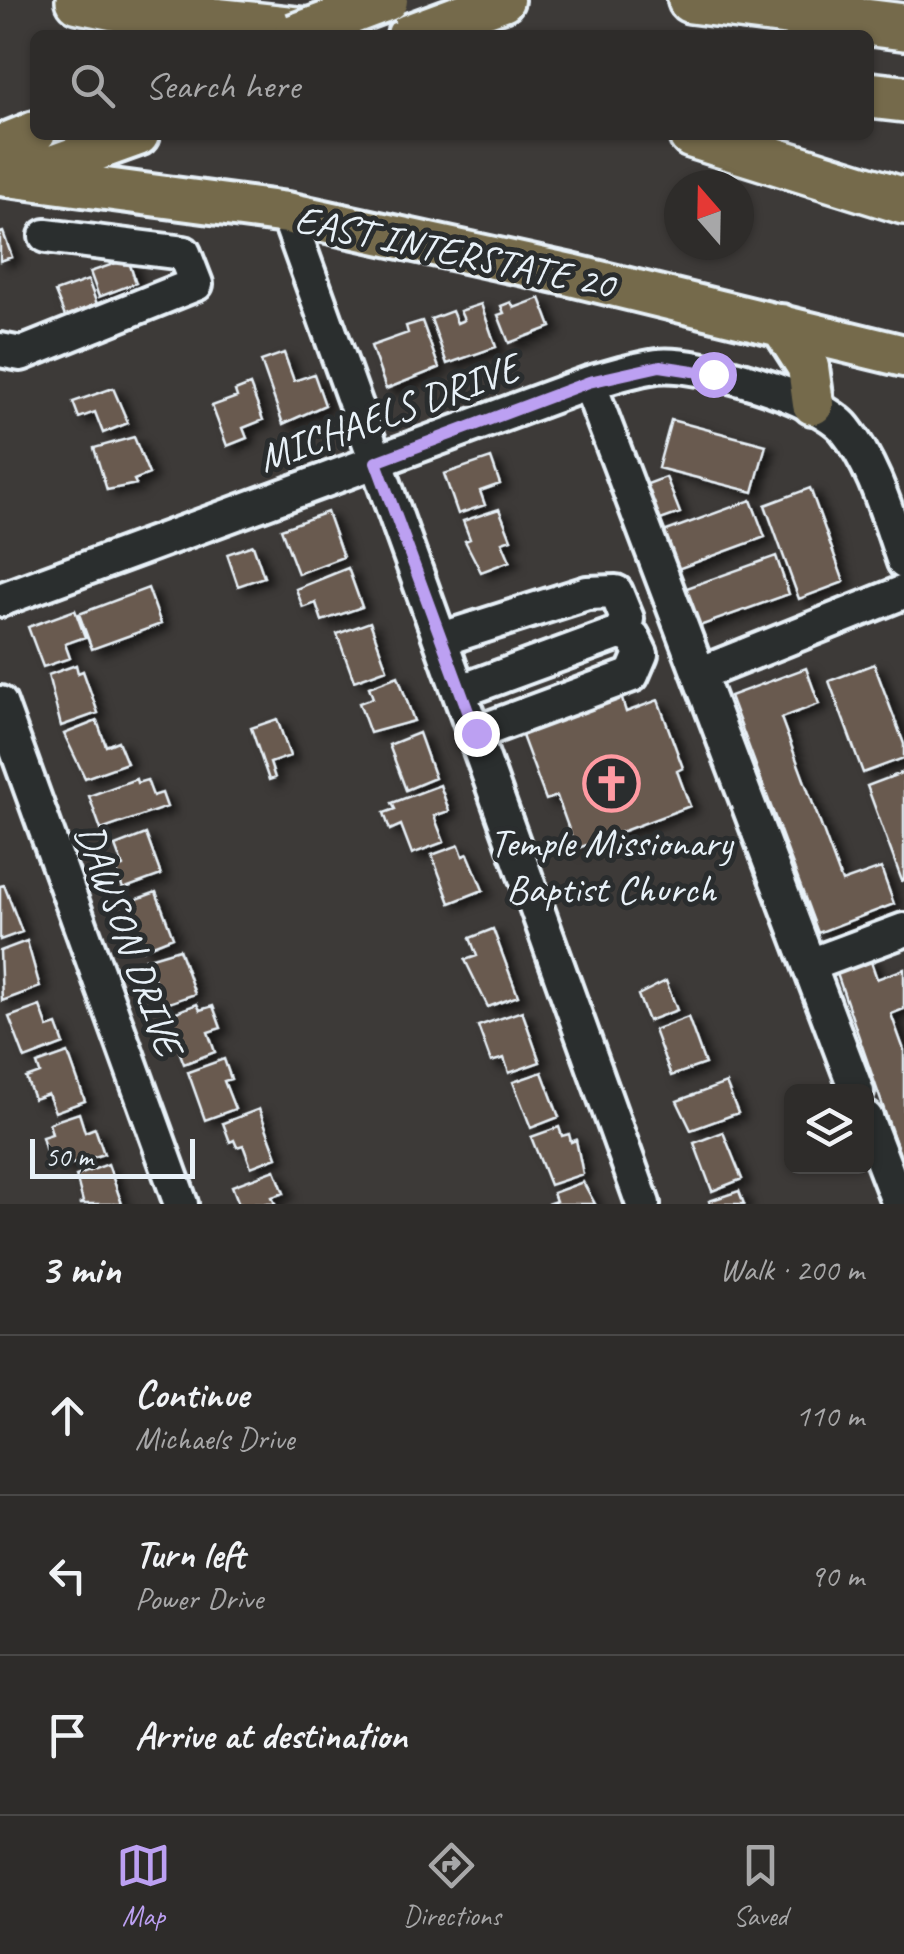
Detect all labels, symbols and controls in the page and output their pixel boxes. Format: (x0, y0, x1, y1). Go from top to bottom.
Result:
search box (30, 30, 874, 140)
icon: search (65, 58, 120, 113)
text: Search here (145, 62, 300, 109)
north arrow (664, 170, 754, 260)
street label: EAST INTERSTATE 20 (291, 194, 622, 311)
street label: MICHAELS DRIVE (251, 341, 530, 483)
route start (691, 352, 737, 398)
route end (454, 711, 500, 757)
church icon: Temple Missionary Baptist Church (581, 753, 641, 813)
street label: DAWSON DRIVE (64, 817, 196, 1066)
place label: Temple Missionary Baptist Church (490, 818, 734, 914)
map controls (784, 1084, 874, 1174)
button: layers (784, 1084, 874, 1174)
scale bar (30, 1134, 195, 1178)
text: 50 m (45, 1139, 93, 1174)
text: 3 min (40, 1243, 120, 1296)
text: Walk · 200 m (720, 1249, 864, 1290)
text: Continue (135, 1371, 249, 1418)
icon: ahead (40, 1388, 95, 1443)
text: 110 m (795, 1395, 864, 1436)
text: Michaels Drive (135, 1418, 295, 1459)
text: Turn left (135, 1531, 245, 1578)
icon: left (40, 1548, 95, 1603)
text: 90 m (810, 1555, 864, 1596)
text: Power Drive (135, 1578, 263, 1619)
icon: arrive (40, 1708, 95, 1763)
text: Arrive at destination (135, 1712, 407, 1759)
tab: Map (116, 1838, 171, 1933)
tab: Directions (403, 1838, 501, 1933)
tab: Saved (733, 1838, 788, 1933)

